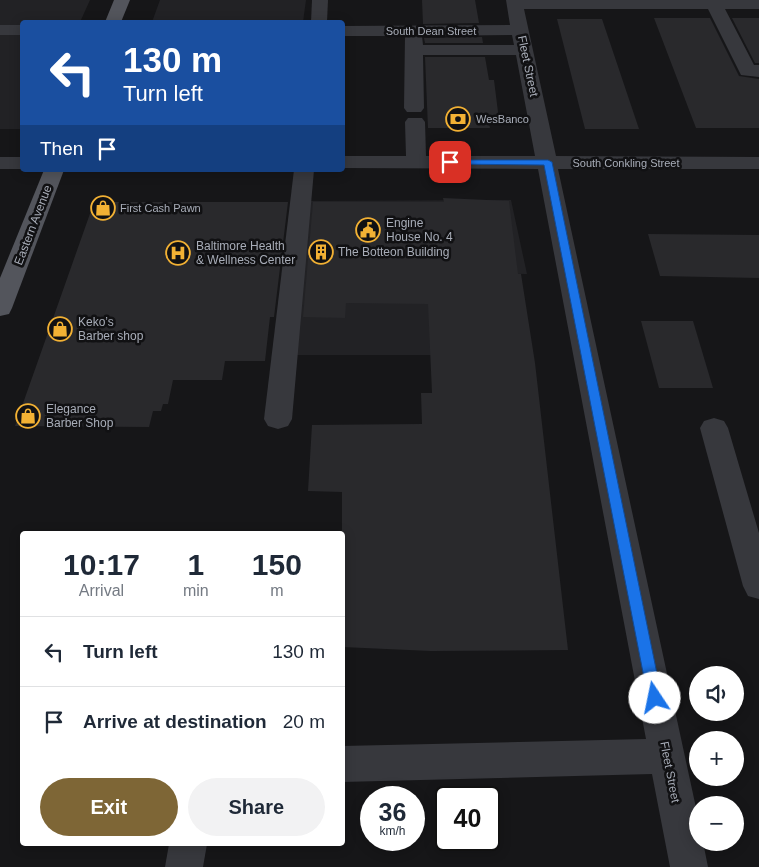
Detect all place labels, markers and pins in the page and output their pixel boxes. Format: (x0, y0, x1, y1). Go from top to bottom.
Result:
bank icon: WesBanco (445, 106, 471, 132)
place label: WesBanco (476, 113, 529, 125)
pin (429, 141, 471, 183)
shop icon: First Cash Pawn (90, 195, 116, 221)
place label: First Cash Pawn (120, 202, 201, 214)
place label: Engine House No. 4 (386, 216, 453, 244)
public building icon: Engine House No. 4 (355, 217, 381, 243)
place label: Baltimore Health & Wellness Center (196, 239, 295, 267)
building icon: The Botteon Building (308, 239, 334, 265)
hospital icon: Baltimore Health & Wellness Center (165, 240, 191, 266)
place label: The Botteon Building (338, 245, 449, 259)
place label: Keko’s Barber shop (78, 315, 144, 343)
shop icon: Keko’s Barber shop (47, 316, 73, 342)
place label: Elegance Barber Shop (46, 402, 114, 430)
shop icon: Elegance Barber Shop (15, 403, 41, 429)

